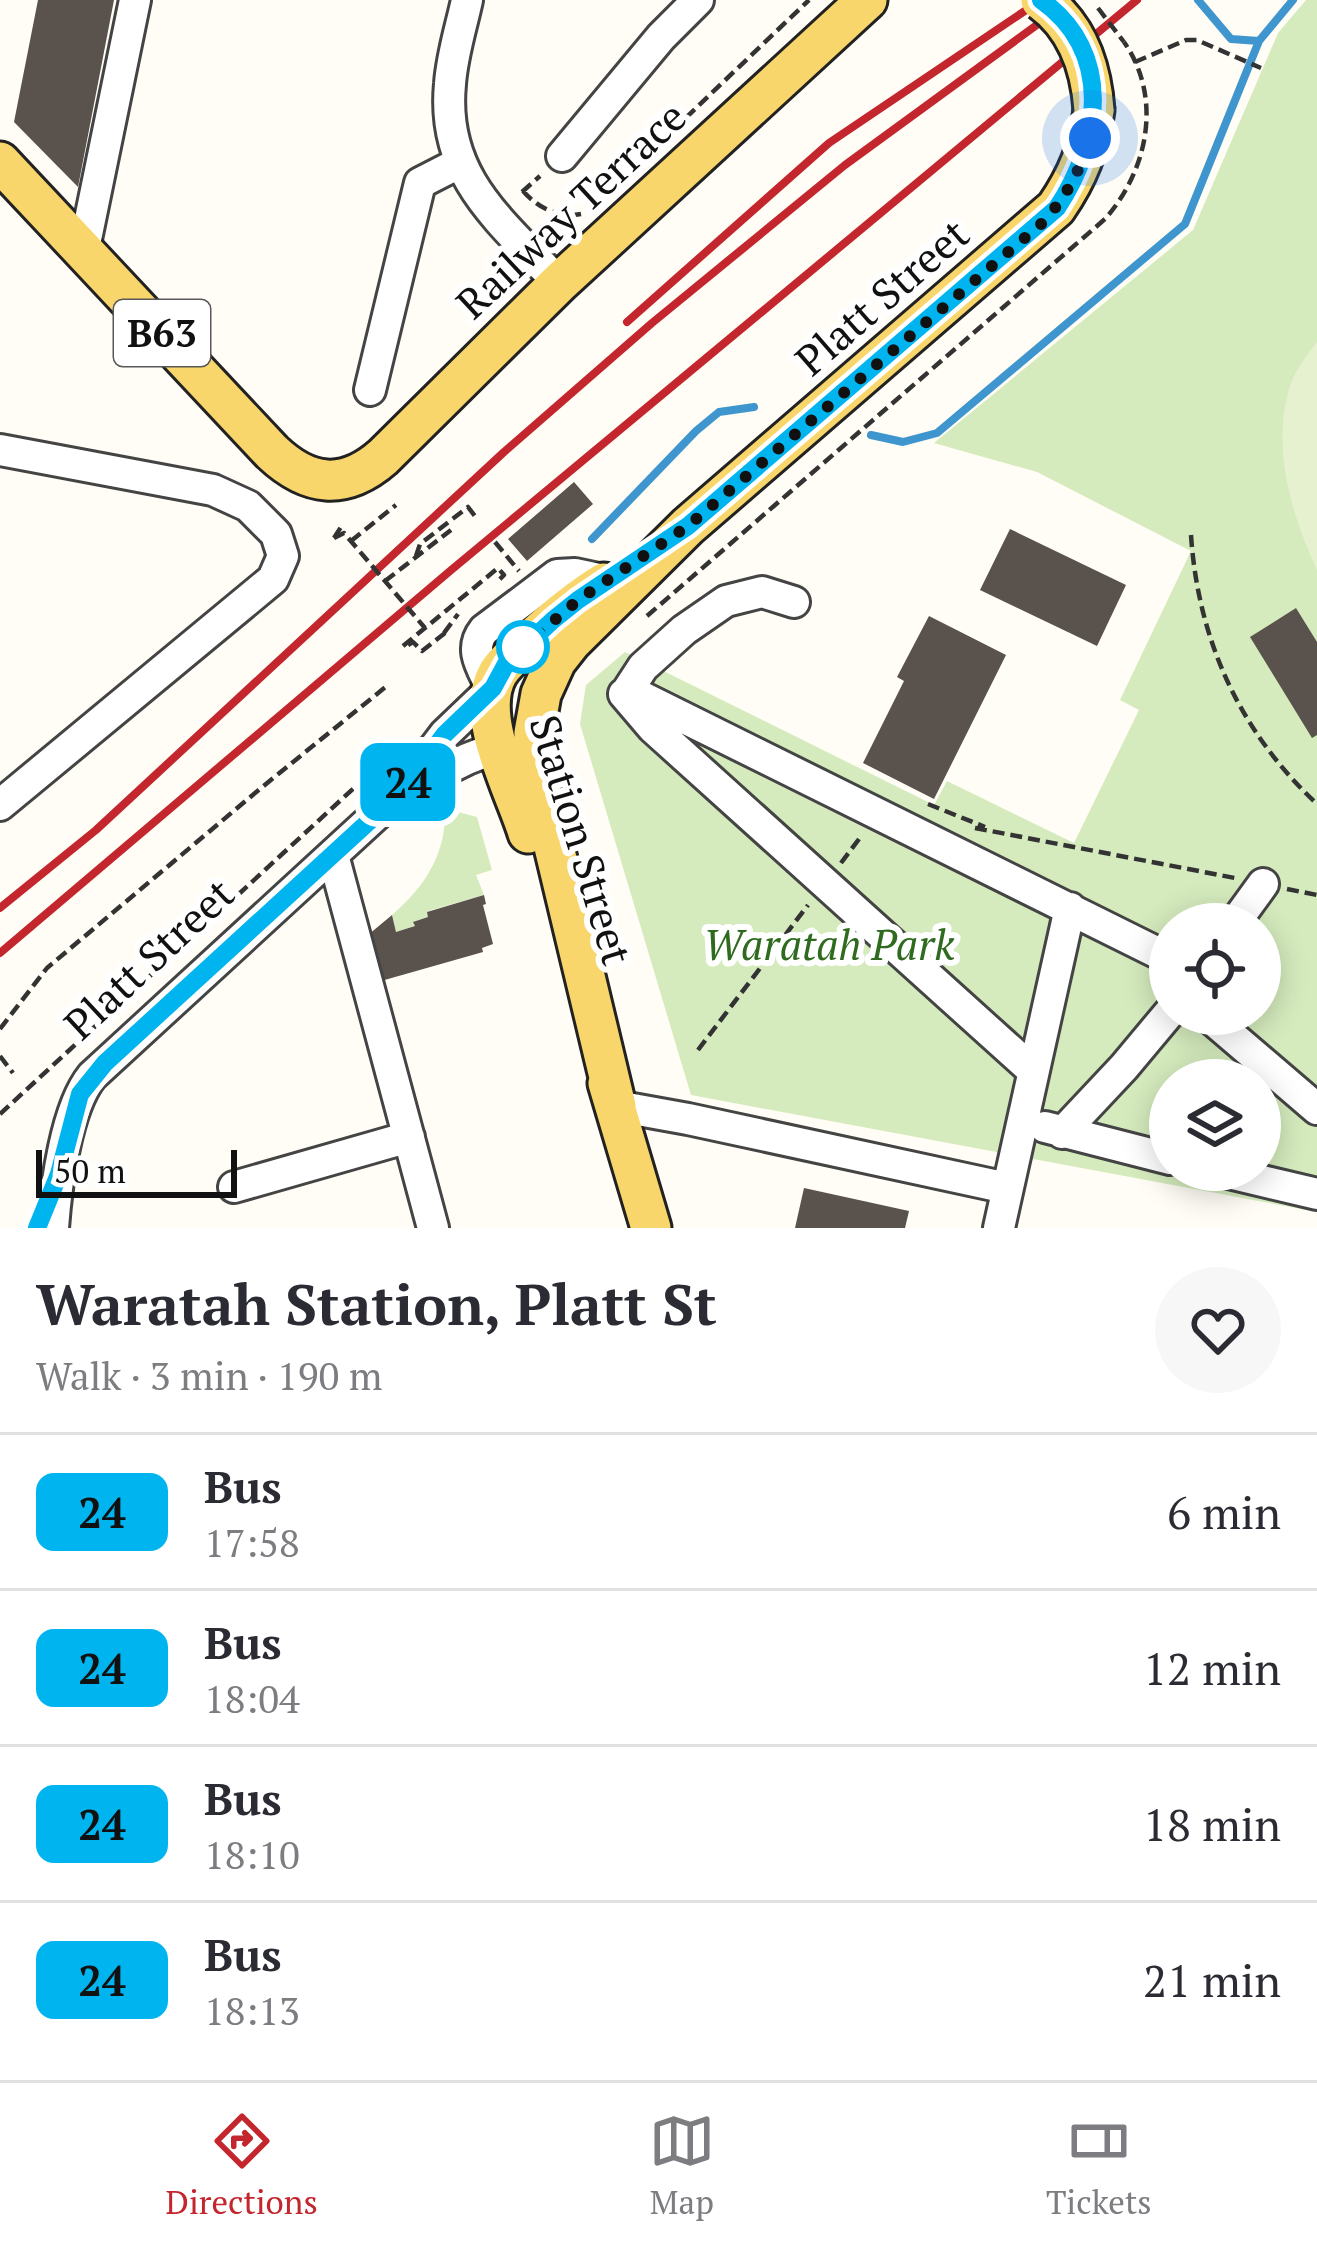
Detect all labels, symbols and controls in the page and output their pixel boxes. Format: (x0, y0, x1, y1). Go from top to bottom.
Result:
street label: Railway Terrace (444, 88, 697, 330)
your location (1060, 108, 1120, 168)
street label: Platt Street (783, 205, 980, 387)
road number: B63 (114, 300, 210, 366)
unlabelled marker (498, 622, 548, 672)
street label: Station Street (517, 708, 647, 972)
line badge: 24 (354, 743, 462, 821)
text: 24 (384, 754, 432, 810)
street label: Platt Street (52, 865, 245, 1051)
map controls (1149, 903, 1281, 1191)
button: locate (1149, 903, 1281, 1035)
park label: Waratah Park (704, 916, 955, 972)
button: layers (1149, 1059, 1281, 1191)
scale bar (36, 1144, 237, 1197)
text: 50 m (54, 1149, 126, 1192)
text: Waratah Station, Platt St (36, 1266, 717, 1341)
button: heart (1155, 1267, 1281, 1393)
text: Walk · 3 min · 190 m (36, 1349, 382, 1401)
text: Bus (204, 1456, 282, 1516)
text: 6 min (1167, 1482, 1281, 1542)
text: 24 (78, 1484, 126, 1540)
text: 17:58 (204, 1516, 300, 1568)
text: Bus (204, 1612, 282, 1672)
text: 12 min (1143, 1638, 1281, 1698)
text: 24 (78, 1640, 126, 1696)
text: 18:04 (204, 1672, 300, 1724)
text: Bus (204, 1768, 282, 1828)
text: 18 min (1143, 1794, 1281, 1854)
text: 24 (78, 1796, 126, 1852)
text: 18:10 (204, 1828, 300, 1880)
text: Bus (204, 1924, 282, 1984)
text: 21 min (1143, 1950, 1281, 2010)
text: 24 (78, 1952, 126, 2008)
text: 18:13 (204, 1984, 300, 2036)
tab: Directions (166, 2108, 318, 2223)
tab: Map (649, 2108, 715, 2223)
tab: Tickets (1046, 2108, 1151, 2223)

